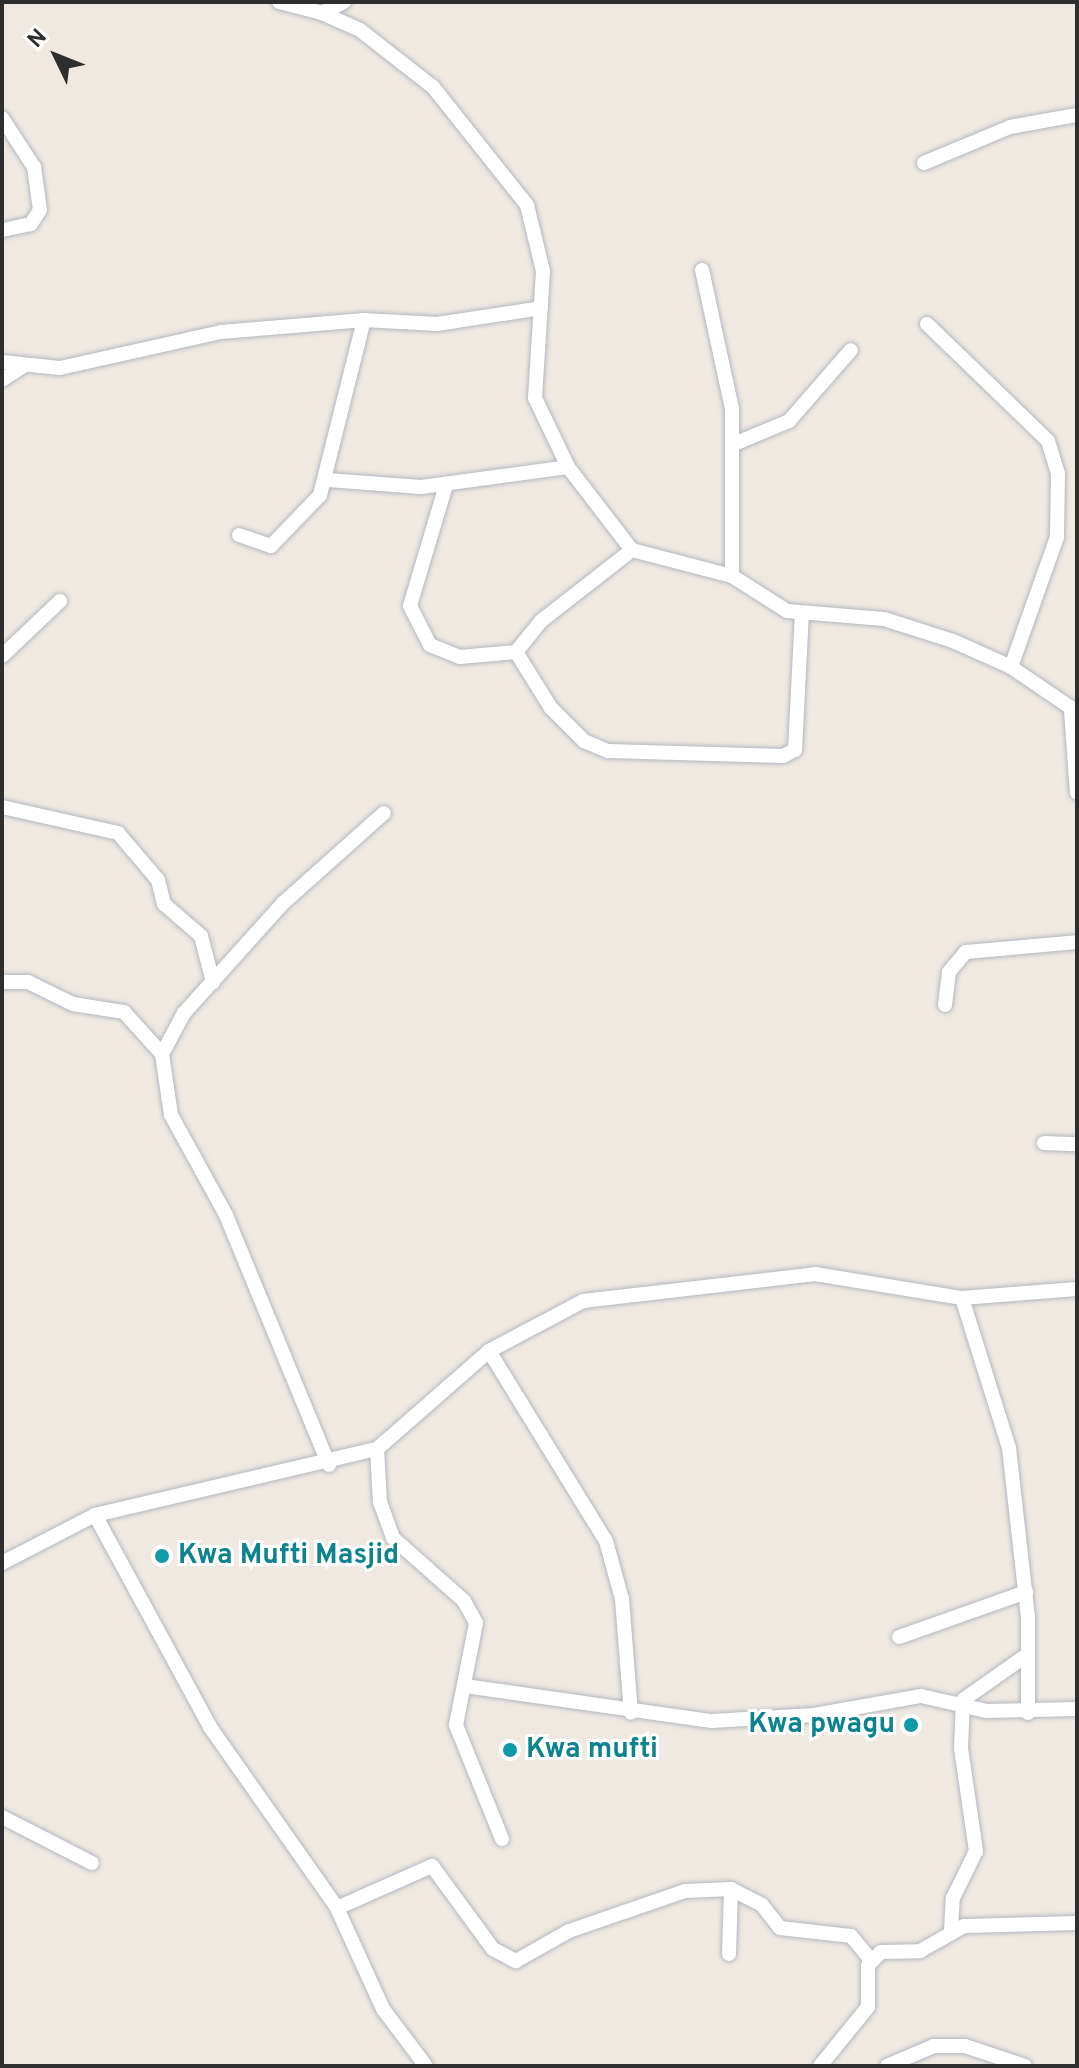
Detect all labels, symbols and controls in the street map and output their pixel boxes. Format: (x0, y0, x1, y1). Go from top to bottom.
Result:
north arrow (16, 16, 96, 96)
text: N (23, 24, 53, 54)
place label: Kwa Mufti Masjid (178, 1539, 399, 1573)
marker: Kwa Mufti Masjid (153, 1547, 171, 1565)
place label: Kwa pwagu (748, 1708, 895, 1742)
marker: Kwa pwagu (902, 1716, 920, 1734)
place label: Kwa mufti (526, 1733, 658, 1767)
marker: Kwa mufti (501, 1741, 519, 1759)

